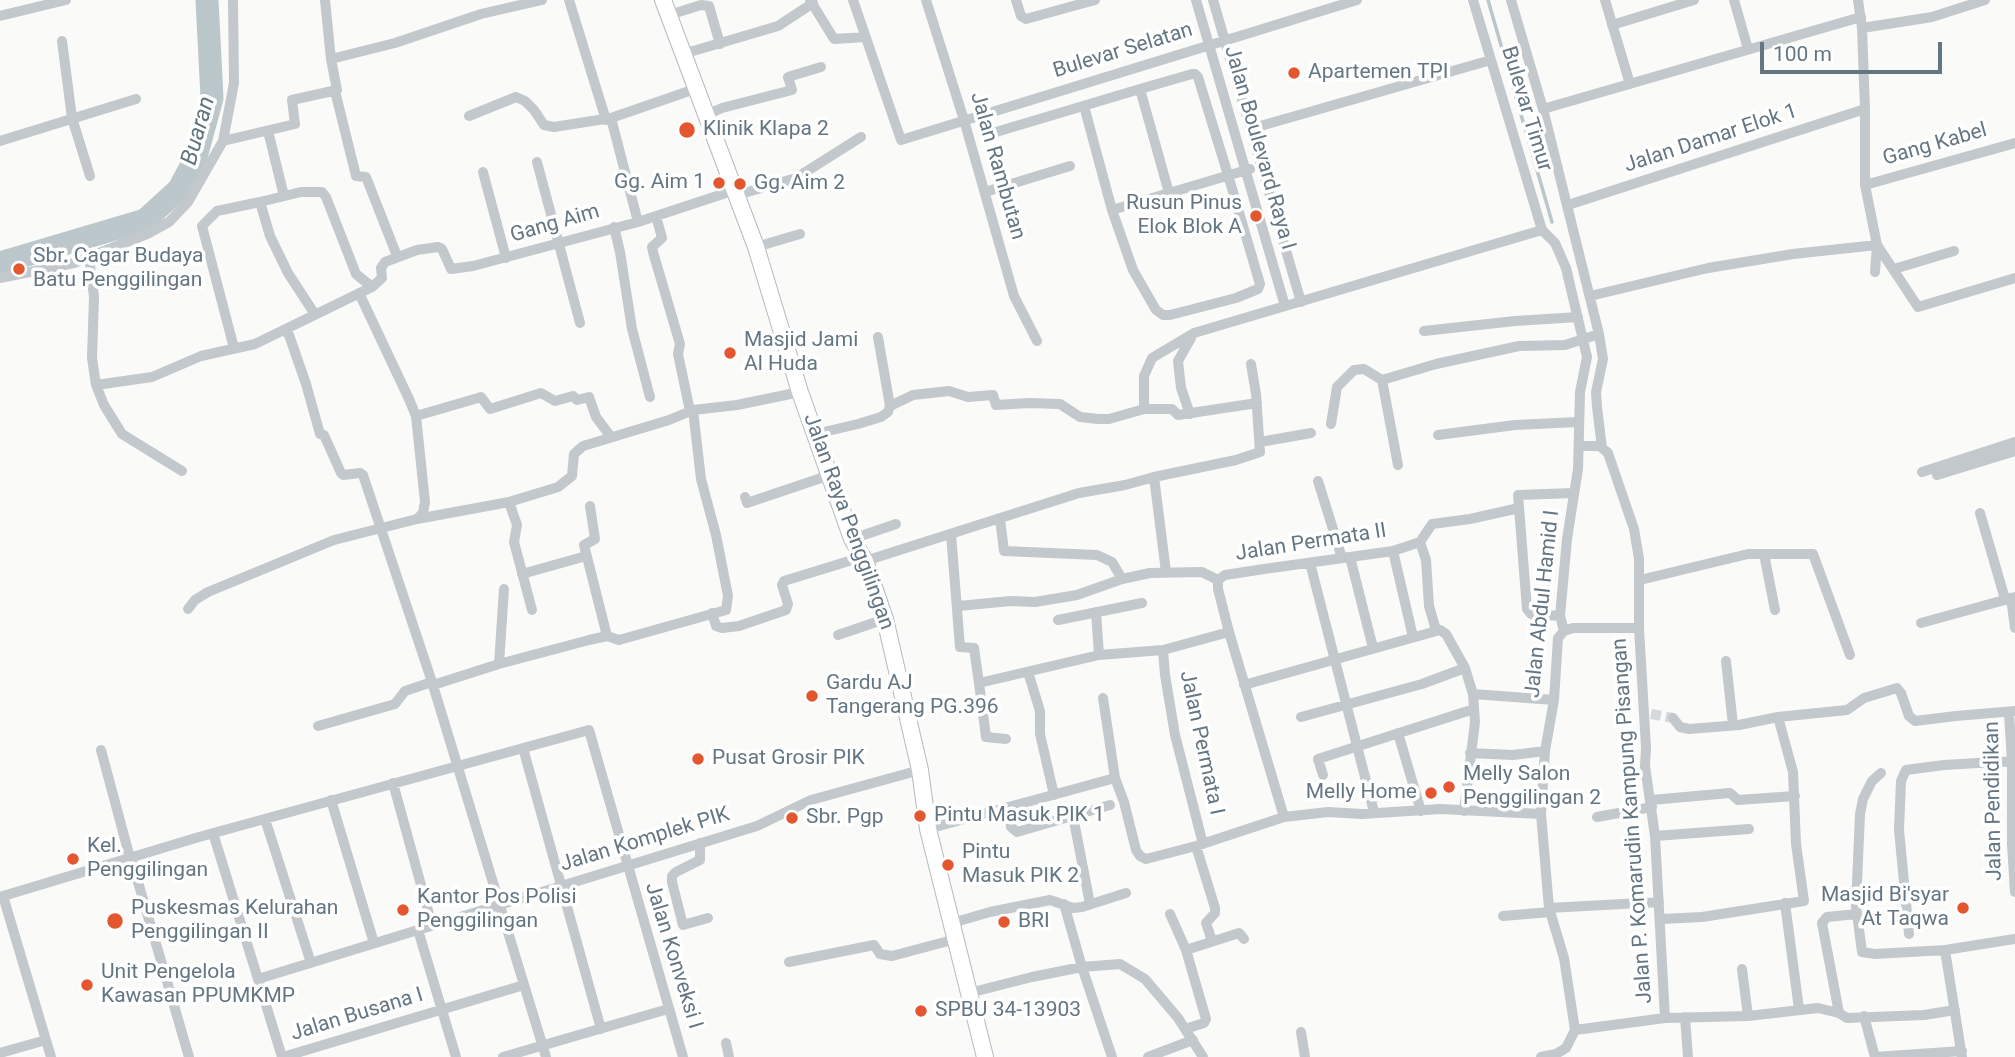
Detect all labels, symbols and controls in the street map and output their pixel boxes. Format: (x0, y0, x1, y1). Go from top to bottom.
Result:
street label: Bulevar Selatan (1050, 18, 1196, 84)
scale bar (1763, 28, 1945, 72)
text: 100 m (1773, 42, 1832, 66)
street label: Jalan Boulevard Raya I (1218, 43, 1300, 253)
street label: Bulevar Timur (1495, 43, 1557, 175)
place label: Apartemen TPI (1308, 60, 1448, 86)
marker: Apartemen TPI (1286, 65, 1302, 81)
street label: Jalan Rambutan (964, 89, 1030, 243)
water label: Buaran (176, 94, 222, 168)
street label: Jalan Damar Elok 1 (1621, 99, 1801, 179)
place label: Klinik Klapa 2 (703, 117, 829, 143)
street label: Gang Kabel (1880, 118, 1990, 172)
marker: Klinik Klapa 2 (677, 120, 697, 140)
place label: Gg. Aim 1 (614, 170, 705, 196)
place label: Gg. Aim 2 (754, 171, 845, 197)
marker: Gg. Aim 1 (711, 175, 727, 191)
marker: Gg. Aim 2 (732, 176, 748, 192)
place label: Rusun Pinus Elok Blok A (1126, 191, 1242, 241)
street label: Gang Aim (508, 199, 602, 249)
marker: Rusun Pinus Elok Blok A (1248, 208, 1264, 224)
place label: Sbr. Cagar Budaya Batu Penggilingan (33, 244, 203, 294)
marker: Sbr. Cagar Budaya Batu Penggilingan (11, 261, 27, 277)
place label: Masjid Jami Al Huda (744, 328, 858, 378)
marker: Masjid Jami Al Huda (722, 345, 738, 361)
street label: Jalan Raya Penggilingan (797, 411, 899, 633)
street label: Jalan Abdul Hamid I (1521, 509, 1565, 699)
street label: Jalan Permata II (1234, 519, 1388, 567)
street label: Jalan P. Komarudin Kampung Pisangan (1608, 637, 1658, 1005)
street label: Jalan Permata I (1173, 669, 1229, 817)
place label: Gardu AJ Tangerang PG.396 (826, 671, 999, 721)
marker: Gardu AJ Tangerang PG.396 (804, 688, 820, 704)
street label: Jalan Pendidikan (1980, 721, 2008, 881)
place label: Pusat Grosir PIK (712, 746, 865, 772)
marker: Pusat Grosir PIK (690, 751, 706, 767)
place label: Melly Salon Penggilingan 2 (1463, 762, 1601, 812)
marker: Melly Salon Penggilingan 2 (1441, 779, 1457, 795)
place label: Melly Home (1306, 780, 1417, 806)
marker: Melly Home (1423, 785, 1439, 801)
street label: Jalan Komplek PIK (557, 802, 733, 878)
place label: Pintu Masuk PIK 1 (934, 803, 1105, 829)
place label: Sbr. Pgp (806, 805, 884, 831)
marker: Pintu Masuk PIK 1 (912, 808, 928, 824)
marker: Sbr. Pgp (784, 810, 800, 826)
place label: Kel. Penggilingan (87, 834, 208, 884)
place label: Pintu Masuk PIK 2 (962, 840, 1079, 890)
marker: Kel. Penggilingan (65, 851, 81, 867)
marker: Pintu Masuk PIK 2 (940, 857, 956, 873)
street label: Jalan Konveksi I (639, 880, 707, 1032)
place label: Masjid Bi'syar At Taqwa (1821, 883, 1949, 933)
place label: Kantor Pos Polisi Penggilingan (417, 885, 577, 935)
place label: Puskesmas Kelurahan Penggilingan II (131, 896, 338, 946)
marker: Masjid Bi'syar At Taqwa (1955, 900, 1971, 916)
marker: Kantor Pos Polisi Penggilingan (395, 902, 411, 918)
place label: BRI (1018, 909, 1050, 935)
marker: Puskesmas Kelurahan Penggilingan II (105, 911, 125, 931)
marker: BRI (996, 914, 1012, 930)
place label: Unit Pengelola Kawasan PPUMKMP (101, 960, 295, 1010)
marker: Unit Pengelola Kawasan PPUMKMP (79, 977, 95, 993)
street label: Jalan Busana I (288, 983, 426, 1047)
place label: SPBU 34-13903 (935, 998, 1081, 1024)
marker: SPBU 34-13903 (913, 1003, 929, 1019)

